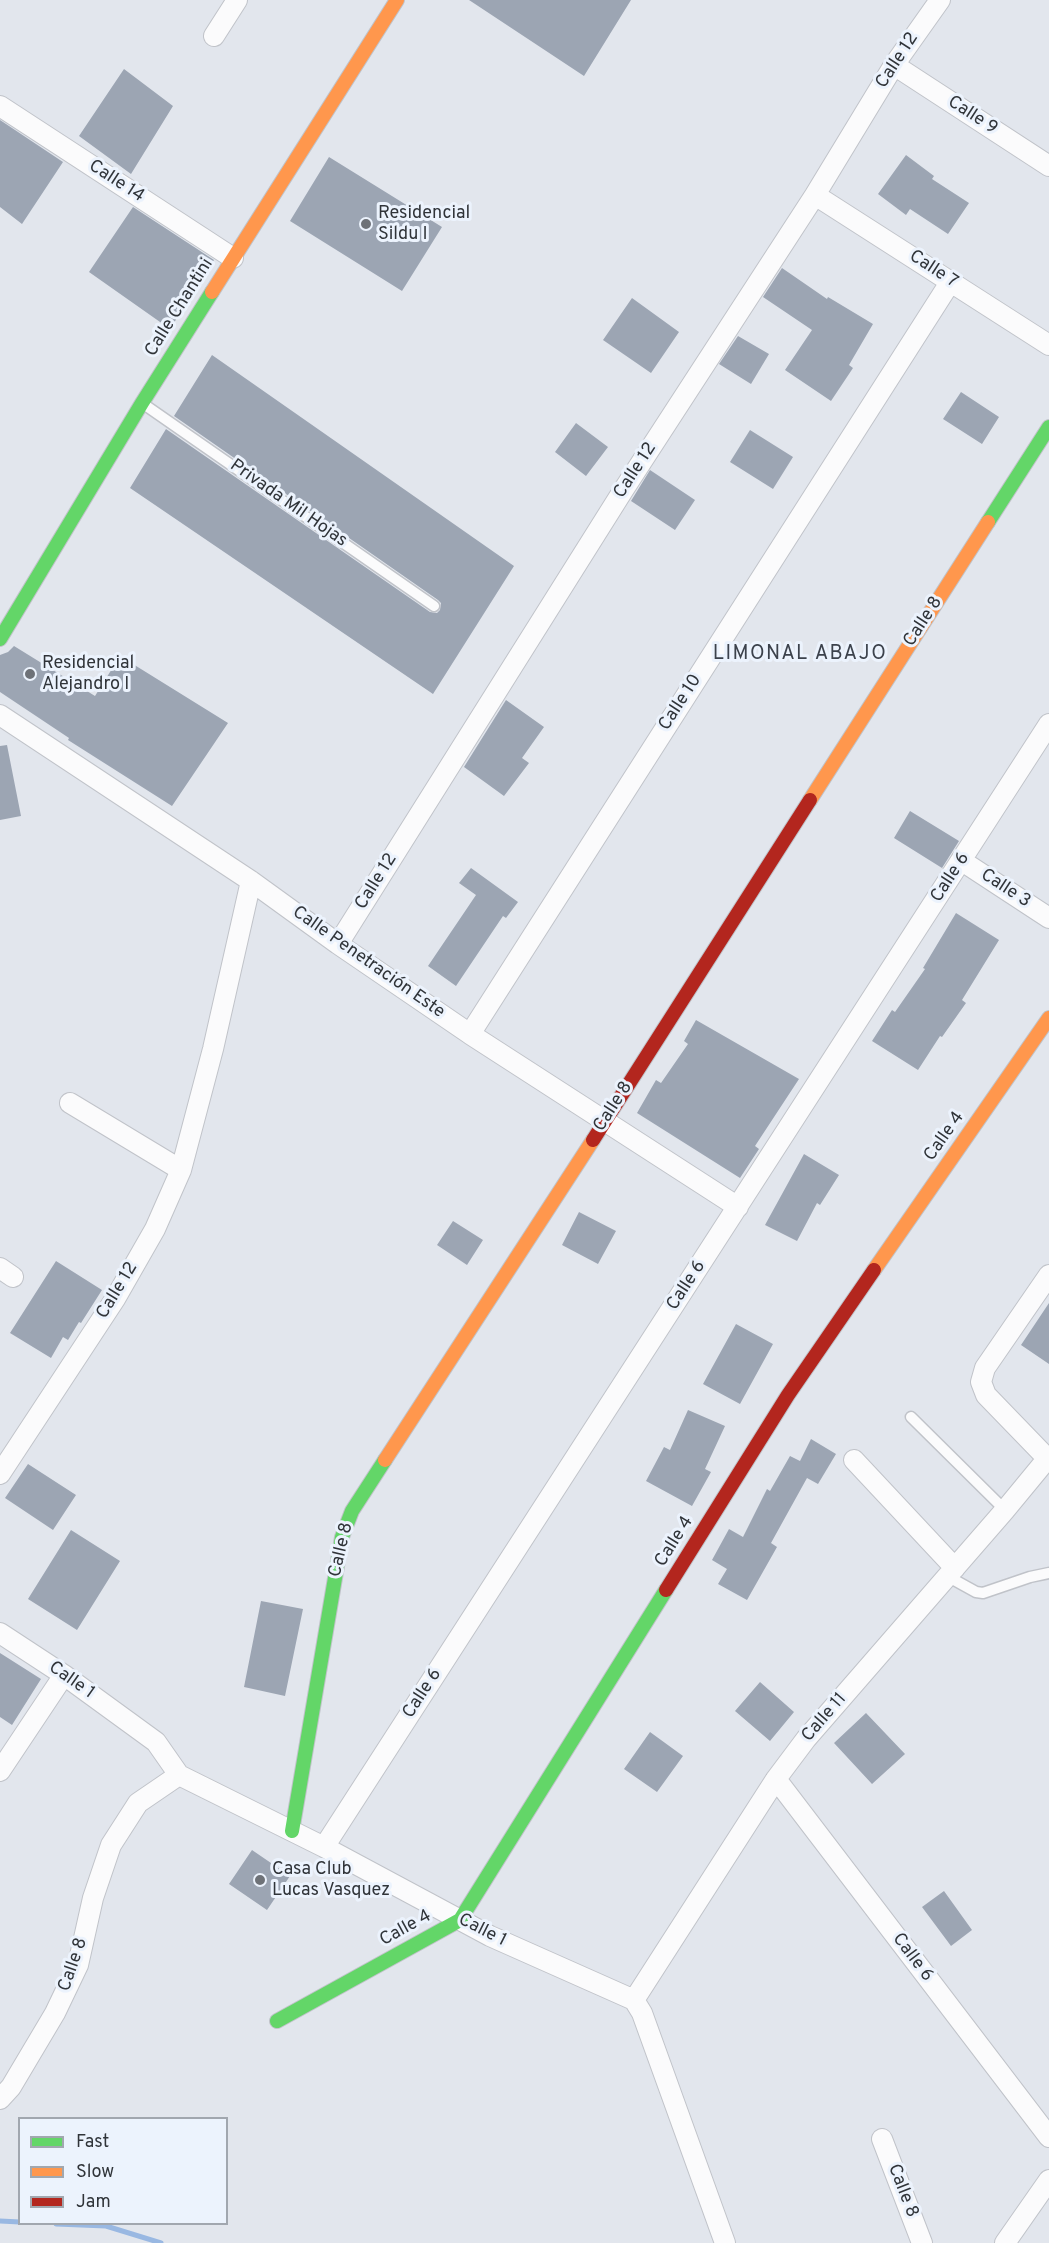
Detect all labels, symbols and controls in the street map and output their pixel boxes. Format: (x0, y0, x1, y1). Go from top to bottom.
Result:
street label: Calle 12 (872, 29, 924, 93)
street label: Calle 9 (943, 92, 1001, 140)
street label: Calle 14 (84, 156, 148, 208)
place label: Residencial Sildu I (378, 203, 470, 246)
marker: Residencial Sildu I (359, 217, 373, 231)
street label: Calle 7 (905, 246, 961, 294)
street label: Calle Chantini (141, 255, 219, 361)
street label: Calle 12 (610, 439, 662, 503)
street label: Privada Mil Hojas (225, 455, 351, 553)
street label: Calle 8 (900, 593, 948, 651)
district label: LIMONAL ABAJO (713, 643, 887, 667)
place label: Residencial Alejandro I (42, 653, 134, 696)
marker: Residencial Alejandro I (23, 667, 37, 681)
street label: Calle 10 (655, 671, 707, 735)
street label: Calle 6 (927, 849, 975, 907)
street label: Calle 12 (351, 850, 403, 914)
street label: Calle 3 (976, 865, 1034, 913)
street label: Calle Penetración Este (288, 902, 448, 1024)
street label: Calle 8 (590, 1078, 638, 1136)
street label: Calle 4 (920, 1108, 970, 1166)
street label: Calle 6 (663, 1257, 711, 1315)
street label: Calle 12 (93, 1259, 143, 1323)
street label: Calle 4 (651, 1513, 699, 1571)
street label: Calle 8 (325, 1521, 359, 1579)
street label: Calle 1 (44, 1657, 98, 1705)
street label: Calle 6 (399, 1665, 447, 1723)
street label: Calle 11 (798, 1689, 852, 1747)
place label: Casa Club Lucas Vasquez (272, 1859, 390, 1902)
marker: Casa Club Lucas Vasquez (253, 1873, 267, 1887)
street label: Calle 4 (376, 1906, 436, 1952)
street label: Calle 1 (454, 1910, 510, 1952)
street label: Calle 6 (887, 1929, 937, 1987)
street label: Calle 8 (55, 1935, 93, 1995)
legend (18, 2117, 228, 2225)
text: Fast (76, 2131, 109, 2154)
text: Slow (76, 2161, 114, 2184)
street label: Calle 8 (882, 2161, 922, 2221)
text: Jam (76, 2191, 111, 2214)

